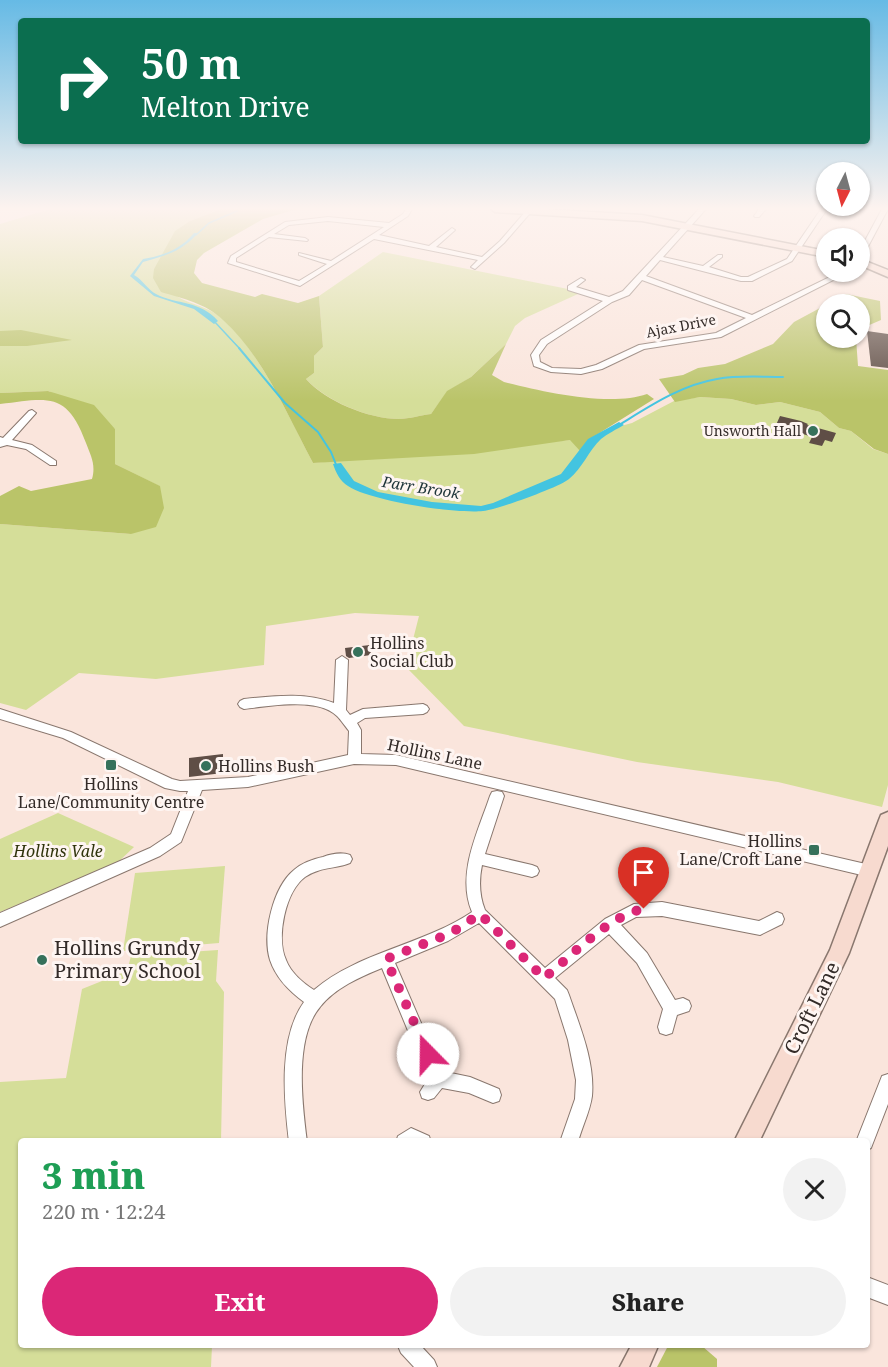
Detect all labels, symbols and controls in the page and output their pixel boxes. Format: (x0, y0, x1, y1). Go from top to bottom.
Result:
text: 50 m (141, 34, 241, 91)
icon: right (42, 42, 120, 120)
text: Melton Drive (141, 88, 310, 125)
north arrow (816, 162, 870, 216)
map controls (816, 162, 870, 348)
button: sound (816, 228, 870, 282)
button: search (816, 294, 870, 348)
street label: Ajax Drive (644, 309, 717, 342)
place label: Unsworth Hall (704, 421, 802, 440)
marker: Unsworth Hall (806, 424, 820, 438)
water label: Parr Brook (380, 471, 462, 503)
place label: Hollins Social Club (370, 632, 454, 672)
marker: Hollins Social Club (351, 645, 365, 659)
street label: Hollins Lane (386, 733, 484, 775)
place label: Hollins Bush (218, 755, 315, 777)
marker: Hollins Lane/Community Centre (104, 758, 118, 772)
marker: Hollins Bush (199, 759, 213, 773)
place label: Hollins Lane/Community Centre (18, 773, 204, 813)
place label: Hollins Lane/Croft Lane (679, 830, 802, 870)
park label: Hollins Vale (12, 840, 103, 862)
marker: Hollins Lane/Croft Lane (807, 843, 821, 857)
pin (618, 847, 669, 909)
icon: arrive (627, 856, 660, 889)
place label: Hollins Grundy Primary School (54, 934, 201, 984)
marker: Hollins Grundy Primary School (35, 953, 49, 967)
street label: Croft Lane (777, 957, 846, 1059)
position arrow (396, 1022, 460, 1086)
text: 3 min (42, 1151, 145, 1200)
button: close (783, 1158, 846, 1221)
text: 220 m · 12:24 (42, 1198, 165, 1225)
button: Exit (42, 1267, 438, 1336)
button: Share (450, 1267, 846, 1336)

